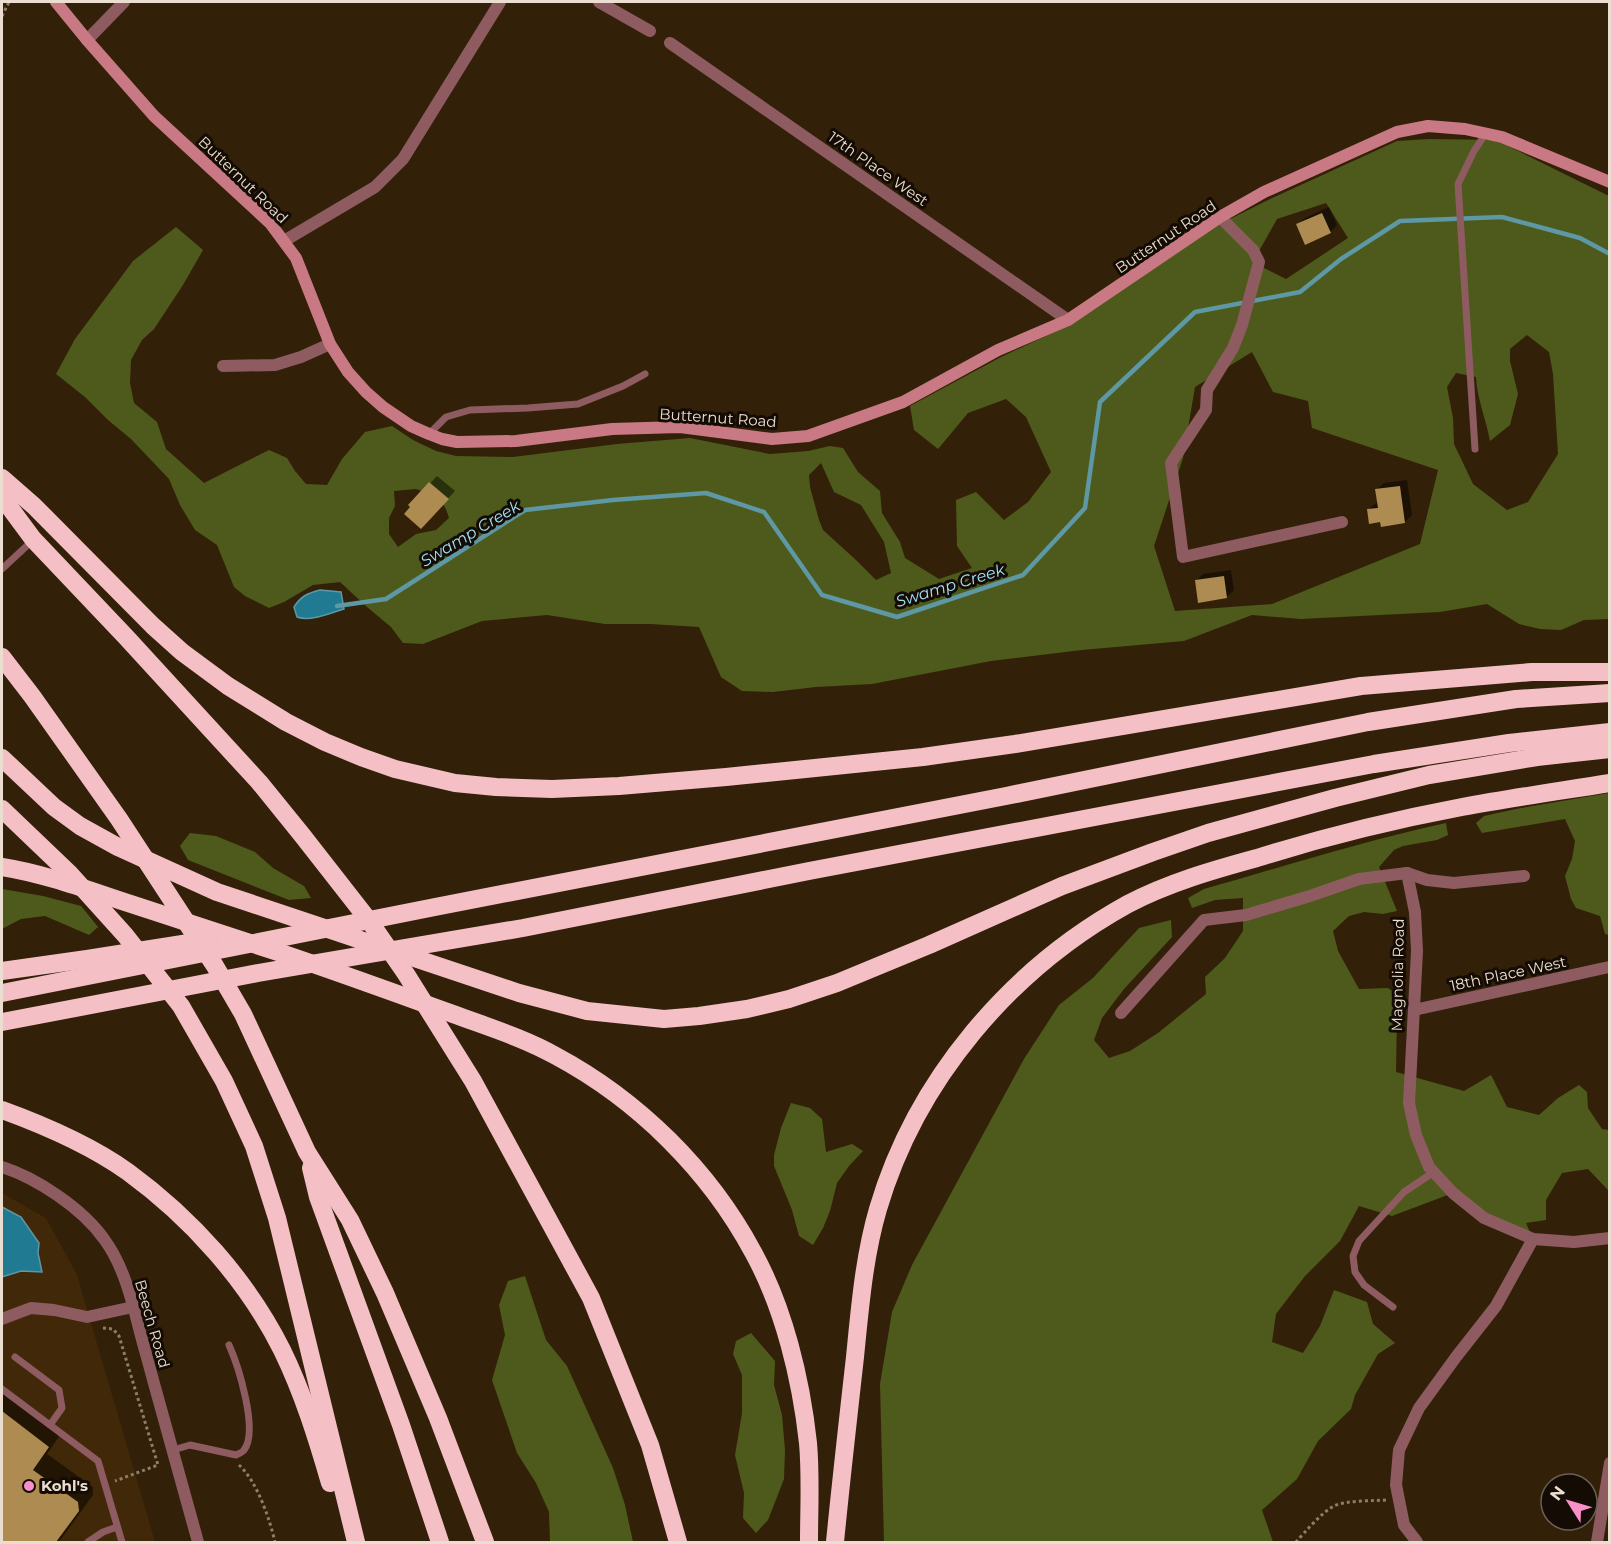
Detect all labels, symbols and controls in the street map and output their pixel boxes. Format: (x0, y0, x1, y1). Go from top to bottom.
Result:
street label: 17th Place West (825, 127, 932, 210)
street label: Butternut Road (194, 132, 292, 227)
street label: Butternut Road (1112, 196, 1220, 277)
street label: Butternut Road (659, 404, 777, 431)
water label: Swamp Creek (417, 495, 525, 571)
water label: Swamp Creek (893, 559, 1008, 611)
street label: Magnolia Road (1387, 918, 1408, 1032)
street label: 18th Place West (1448, 952, 1568, 995)
street label: Beech Road (131, 1277, 174, 1370)
north arrow (1539, 1472, 1599, 1532)
place label: Kohl's (41, 1476, 88, 1495)
marker: Kohl's (22, 1479, 36, 1493)
text: N (1546, 1482, 1569, 1504)

